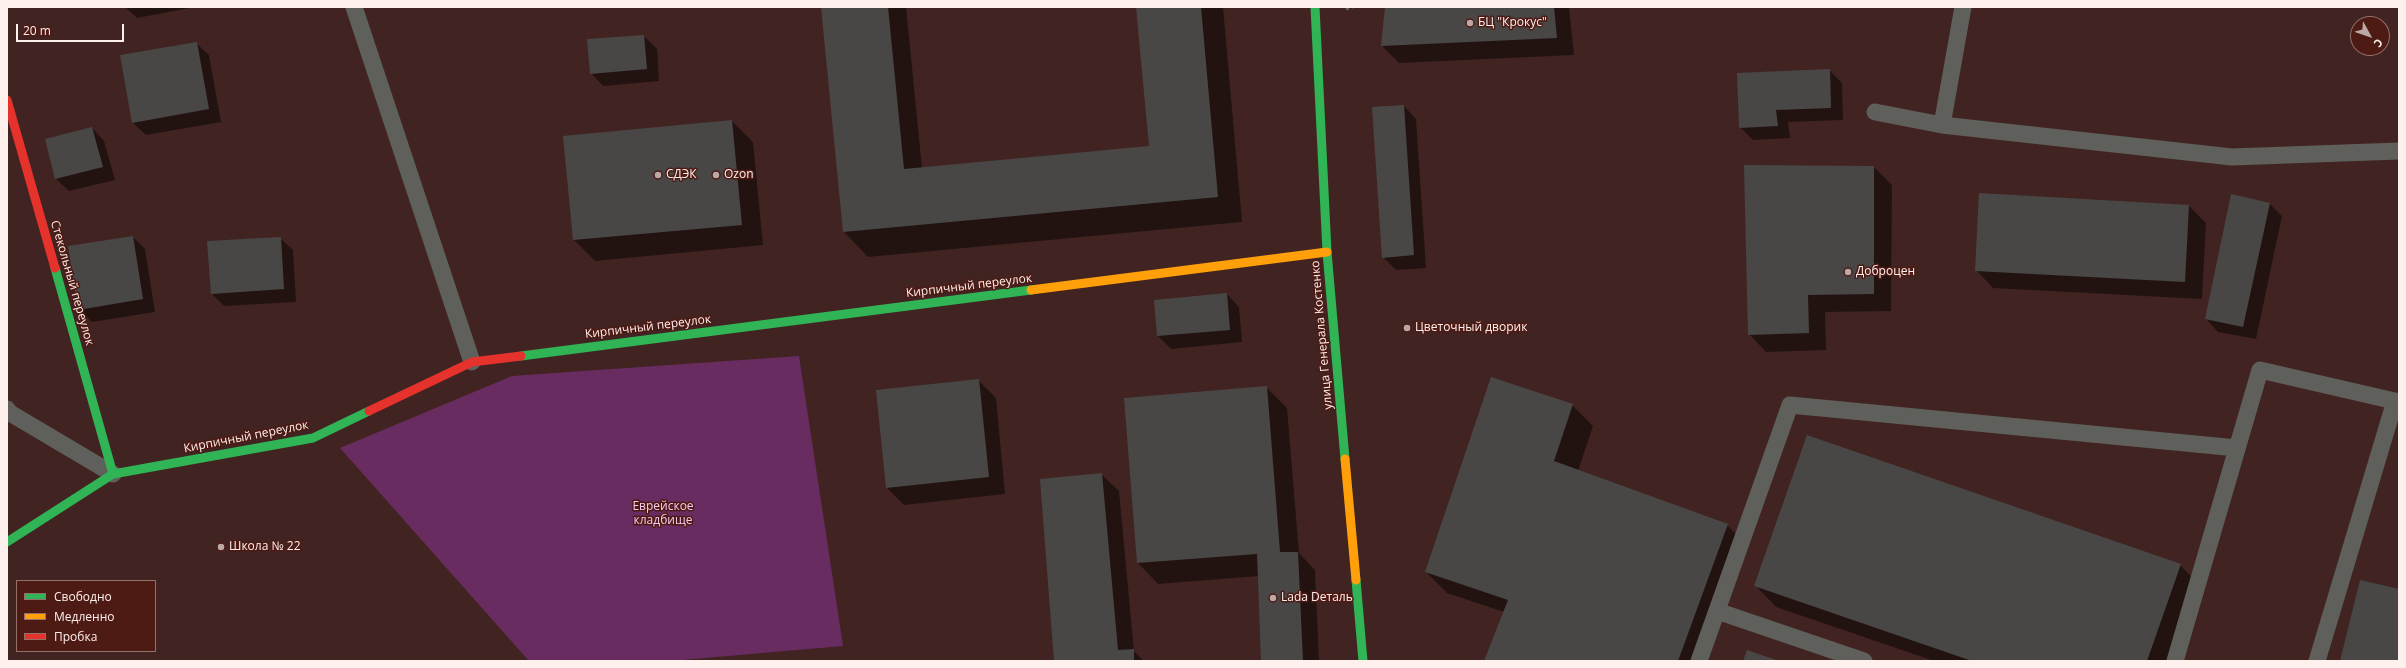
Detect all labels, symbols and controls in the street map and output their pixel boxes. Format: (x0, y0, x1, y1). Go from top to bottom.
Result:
scale bar (18, 16, 126, 42)
place label: БЦ "Крокус" (1478, 16, 1547, 30)
north arrow (2350, 16, 2390, 56)
marker: БЦ "Крокус" (1465, 18, 1475, 28)
text: 20 m (23, 22, 51, 39)
text: С (2371, 36, 2387, 51)
place label: СДЭК (666, 168, 697, 182)
place label: Ozon (724, 168, 754, 182)
marker: СДЭК (653, 170, 663, 180)
marker: Ozon (711, 170, 721, 180)
street label: Стекольный переулок (47, 219, 97, 347)
street label: улица Генерала Костенко (1308, 260, 1336, 410)
place label: Доброцен (1856, 265, 1915, 279)
marker: Доброцен (1843, 267, 1853, 277)
street label: Кирпичный переулок (905, 271, 1033, 301)
street label: Кирпичный переулок (584, 312, 712, 342)
place label: Цветочный дворик (1415, 321, 1527, 335)
marker: Цветочный дворик (1402, 323, 1412, 333)
street label: Кирпичный переулок (182, 418, 310, 456)
park label: Еврейское кладбище (632, 500, 694, 528)
place label: Школа № 22 (229, 540, 301, 554)
marker: Школа № 22 (216, 542, 226, 552)
legend (16, 580, 156, 652)
text: Свободно (54, 588, 112, 605)
place label: Lada Dеталь (1281, 591, 1353, 605)
marker: Lada Dеталь (1268, 593, 1278, 603)
text: Медленно (54, 608, 114, 625)
text: Пробка (54, 628, 97, 645)

